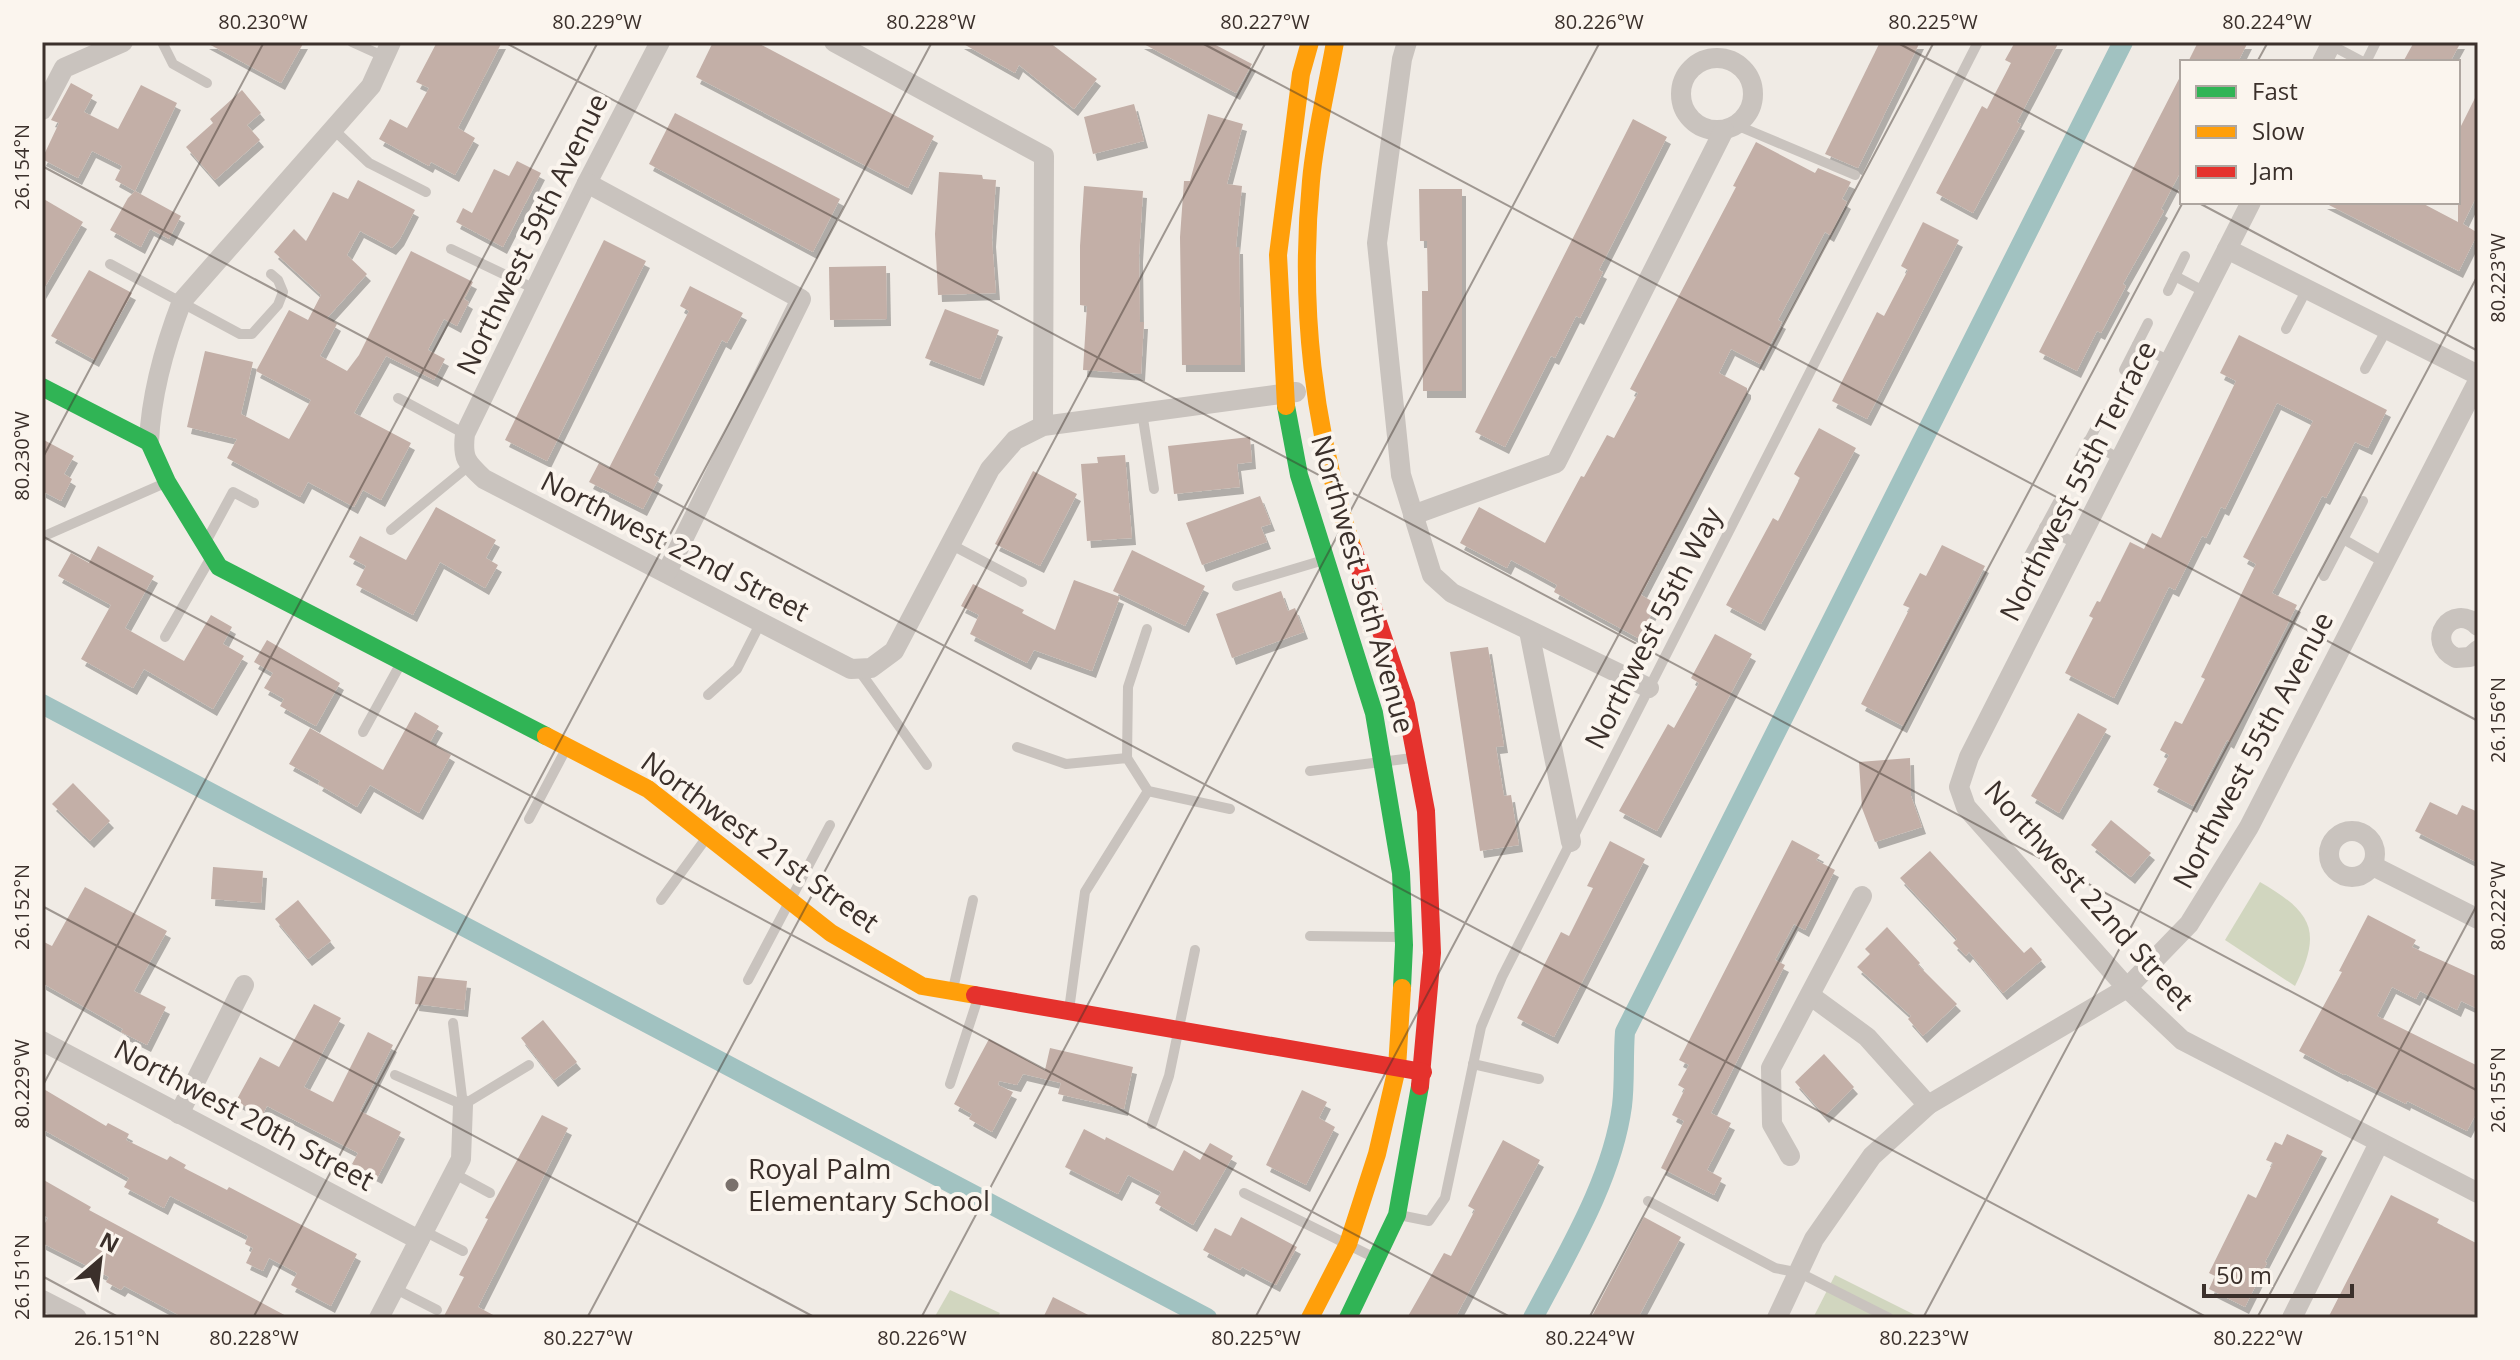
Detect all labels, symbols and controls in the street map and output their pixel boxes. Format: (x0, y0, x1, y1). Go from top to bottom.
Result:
text: 80.230°W (218, 8, 308, 35)
text: 80.229°W (552, 8, 642, 35)
text: 80.228°W (886, 8, 976, 35)
text: 80.227°W (1220, 8, 1310, 35)
text: 80.226°W (1554, 8, 1644, 35)
text: 80.225°W (1888, 8, 1978, 35)
text: 80.224°W (2222, 8, 2312, 35)
legend (2180, 60, 2460, 204)
text: Fast (2252, 74, 2298, 107)
street label: Northwest 59th Avenue (446, 87, 616, 381)
text: Slow (2252, 114, 2305, 147)
text: 26.154°N (8, 124, 35, 210)
text: Jam (2250, 154, 2294, 187)
text: 80.223°W (2484, 233, 2511, 323)
street label: Northwest 55th Terrace (1990, 334, 2164, 627)
text: 80.230°W (8, 411, 35, 501)
street label: Northwest 56th Avenue (1303, 430, 1425, 737)
street label: Northwest 22nd Street (535, 461, 816, 629)
street label: Northwest 55th Way (1575, 499, 1730, 755)
street label: Northwest 55th Avenue (2163, 604, 2341, 895)
text: 26.156°N (2484, 677, 2511, 763)
street label: Northwest 21st Street (634, 742, 887, 940)
street label: Northwest 22nd Street (1976, 772, 2203, 1017)
text: 80.222°W (2484, 861, 2511, 951)
text: 26.152°N (8, 864, 35, 950)
street label: Northwest 20th Street (108, 1029, 381, 1199)
text: 80.229°W (8, 1039, 35, 1129)
text: 26.155°N (2484, 1047, 2511, 1133)
place label: Royal Palm Elementary School (748, 1149, 990, 1219)
marker: Royal Palm Elementary School (723, 1176, 741, 1194)
north arrow (60, 1220, 140, 1300)
text: N (95, 1224, 125, 1259)
text: 26.151°N (8, 1234, 35, 1320)
scale bar (2204, 1248, 2352, 1298)
text: 50 m (2216, 1258, 2272, 1291)
text: 26.151°N (74, 1324, 160, 1351)
text: 80.228°W (209, 1324, 299, 1351)
text: 80.227°W (543, 1324, 633, 1351)
text: 80.226°W (877, 1324, 967, 1351)
text: 80.225°W (1211, 1324, 1301, 1351)
text: 80.224°W (1545, 1324, 1635, 1351)
text: 80.223°W (1879, 1324, 1969, 1351)
text: 80.222°W (2213, 1324, 2303, 1351)

